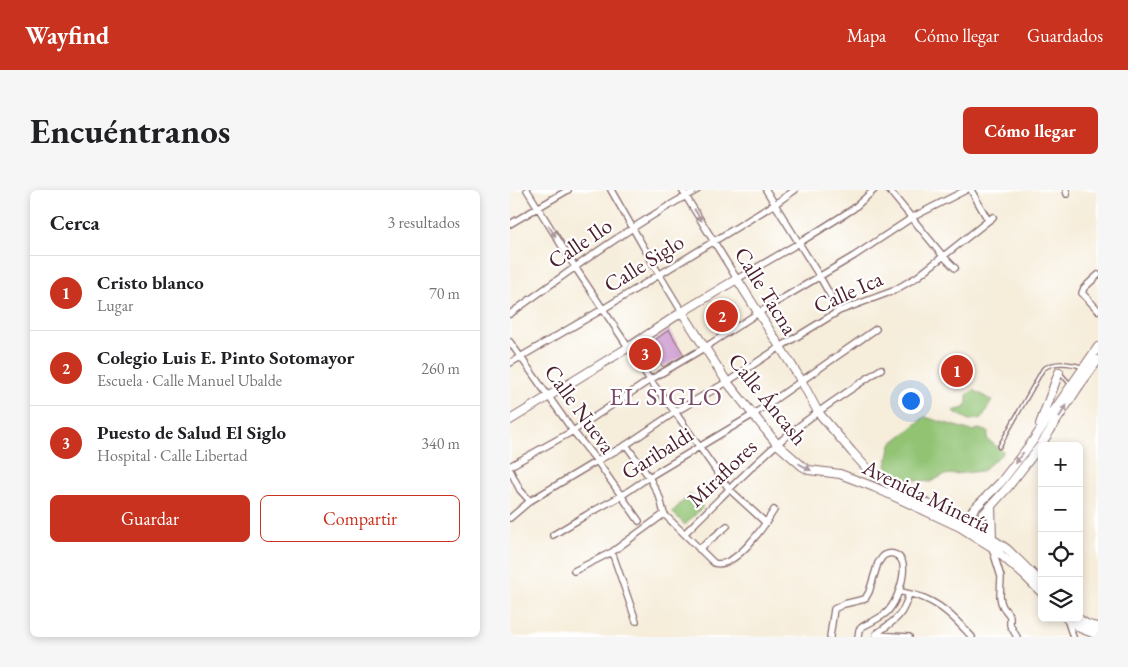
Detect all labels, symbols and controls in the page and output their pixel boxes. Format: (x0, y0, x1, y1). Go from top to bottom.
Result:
text: Wayfind (25, 20, 109, 51)
text: Mapa (847, 24, 886, 47)
text: Cómo llegar (914, 24, 999, 47)
text: Guardados (1027, 24, 1103, 47)
button: Cómo llegar (963, 107, 1098, 154)
text: Encuéntranos (30, 108, 230, 153)
text: Cerca (50, 209, 100, 236)
one-way arrow (693, 209, 702, 222)
street label: Calle Ilo (542, 211, 618, 275)
text: 3 resultados (388, 212, 460, 233)
one-way arrow (548, 225, 557, 238)
street label: Calle Siglo (598, 227, 690, 299)
street label: Calle Tacna (728, 242, 804, 340)
street label: Calle Ica (809, 264, 887, 320)
text: Cristo blanco (97, 270, 204, 295)
text: 1 (62, 283, 70, 304)
text: 70 m (429, 283, 460, 304)
text: Lugar (97, 295, 133, 316)
pin: 2 (706, 297, 738, 335)
pin: 3 (629, 335, 661, 373)
text: Colegio Luis E. Pinto Sotomayor (97, 345, 354, 370)
street label: Calle Áncash (722, 347, 814, 451)
pin: 1 (941, 352, 973, 390)
text: 2 (62, 358, 70, 379)
text: 260 m (421, 358, 460, 379)
street label: Calle Nueva (538, 359, 622, 460)
text: Escuela · Calle Manuel Ubalde (97, 370, 282, 391)
district label: EL SIGLO (609, 380, 723, 412)
your location (898, 388, 924, 414)
one-way arrow (1058, 405, 1067, 418)
text: Puesto de Salud El Siglo (97, 420, 286, 445)
street label: Garibaldi (616, 420, 698, 486)
text: 3 (62, 433, 70, 454)
text: 340 m (421, 433, 460, 454)
street label: Miraflores (681, 433, 763, 513)
map controls (1038, 442, 1083, 622)
button: + (1038, 442, 1083, 487)
text: Hospital · Calle Libertad (97, 445, 248, 466)
street label: Avenida Minería (857, 452, 996, 540)
one-way arrow (1014, 452, 1024, 465)
one-way arrow (798, 463, 812, 471)
button: − (1038, 487, 1083, 532)
button: Guardar (50, 495, 250, 542)
button: Compartir (260, 495, 460, 542)
button: locate (1038, 532, 1083, 577)
button: layers (1038, 577, 1083, 622)

